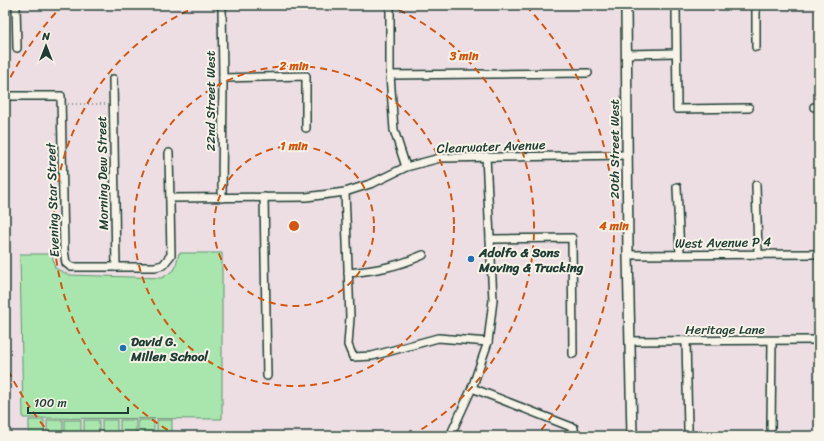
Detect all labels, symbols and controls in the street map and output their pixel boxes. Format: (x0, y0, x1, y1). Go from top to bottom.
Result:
north arrow (26, 26, 66, 66)
text: N (41, 27, 50, 46)
text: 3 min (449, 45, 479, 67)
street label: 22nd Street West (199, 50, 222, 151)
text: 2 min (278, 55, 309, 77)
street label: 20th Street West (603, 99, 626, 199)
street label: Morning Dew Street (90, 115, 115, 230)
street label: Clearwater Avenue (436, 133, 546, 160)
text: 1 min (280, 135, 308, 157)
street label: Evening Star Street (39, 142, 66, 258)
text: 4 min (598, 215, 629, 237)
centre of rings (287, 219, 301, 233)
street label: West Avenue P 4 (675, 230, 771, 255)
place label: Adolfo & Sons Moving & Trucking (478, 241, 584, 279)
marker: Adolfo & Sons Moving & Trucking (466, 254, 476, 264)
street label: Heritage Lane (685, 318, 765, 341)
place label: David G. Millen School (130, 330, 209, 368)
marker: David G. Millen School (118, 343, 128, 353)
scale bar (28, 389, 128, 415)
text: 100 m (34, 392, 67, 414)

